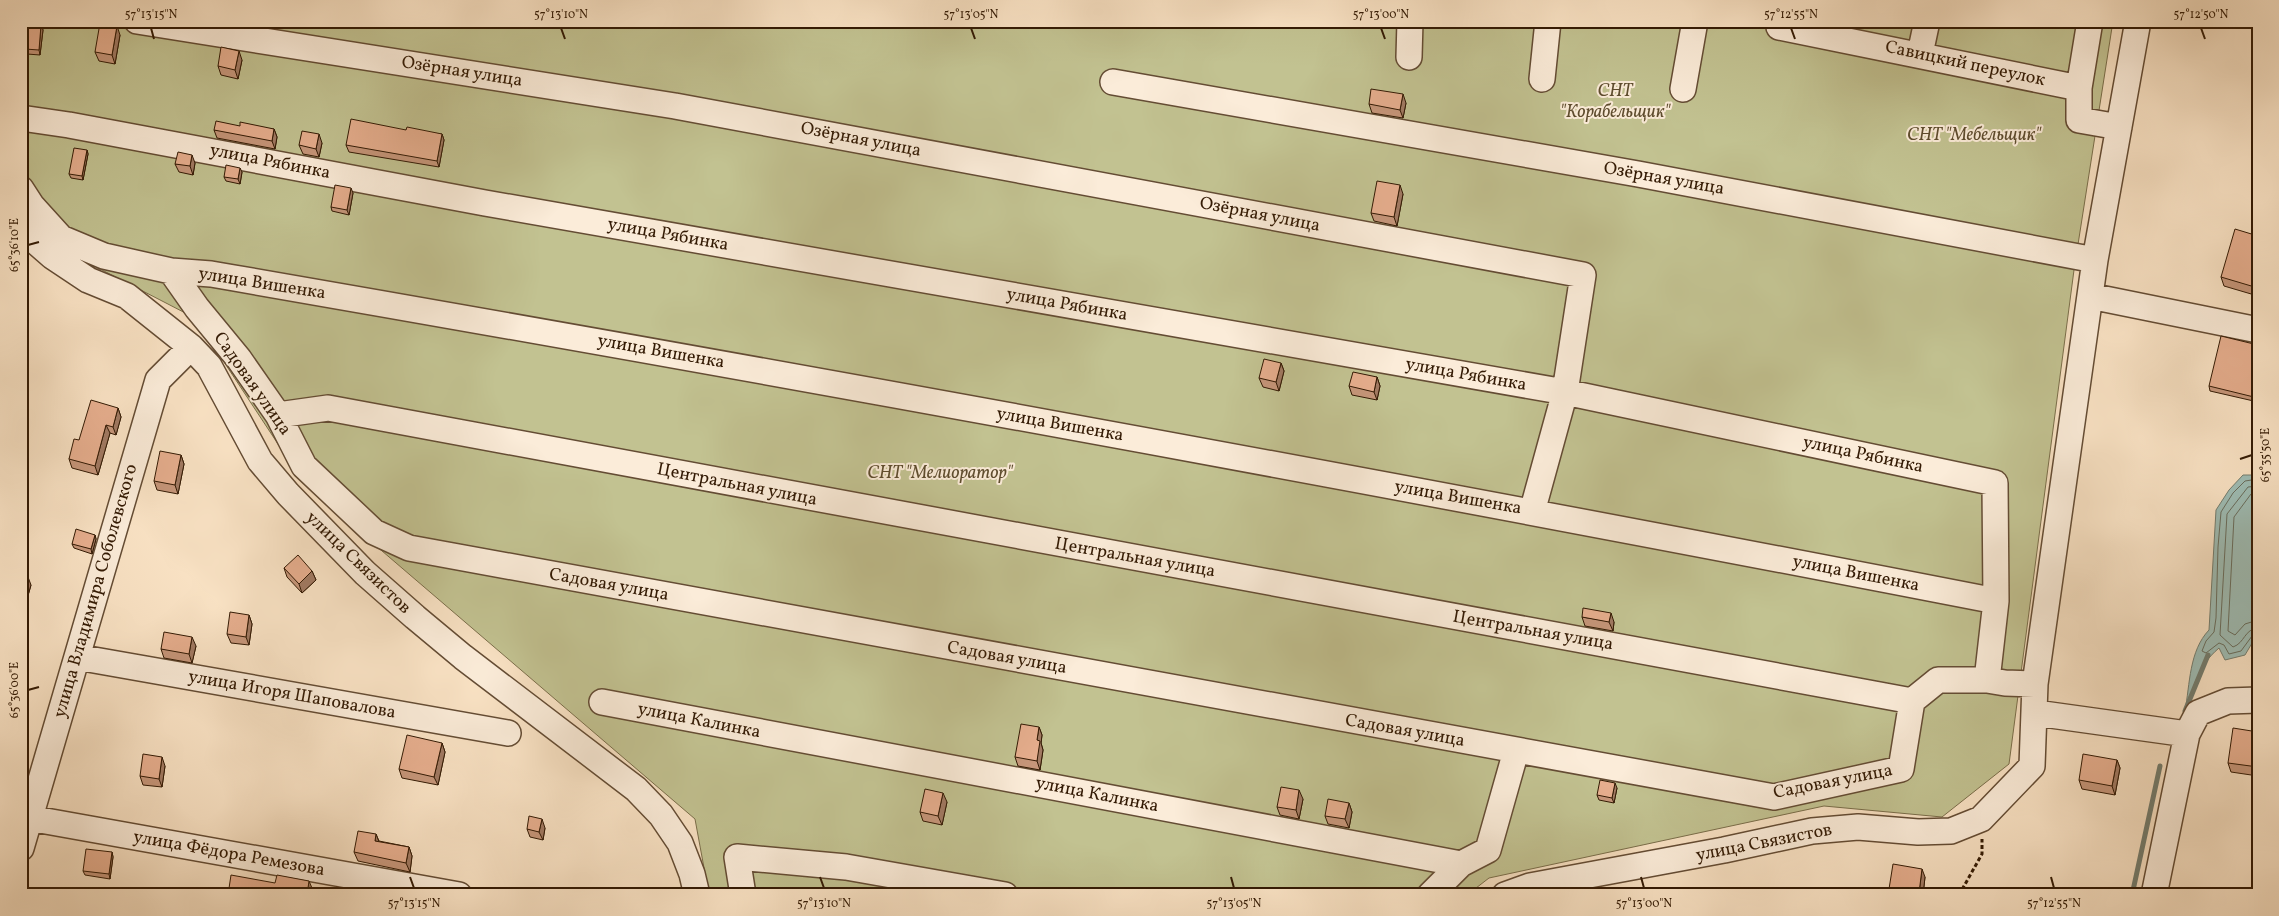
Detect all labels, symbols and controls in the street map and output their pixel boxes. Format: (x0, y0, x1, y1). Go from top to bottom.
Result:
text: 57°13'15"N (125, 7, 177, 23)
text: 57°13'10"N (534, 7, 588, 23)
text: 57°13'05"N (944, 7, 999, 23)
text: 57°13'00"N (1353, 7, 1409, 23)
text: 57°12'55"N (1764, 7, 1818, 23)
text: 57°12'50"N (2174, 7, 2229, 23)
street label: Савицкий переулок (1883, 35, 2048, 93)
street label: Озёрная улица (400, 50, 524, 94)
park label: СНТ "Корабельщик" (1560, 79, 1671, 125)
street label: Озёрная улица (799, 116, 923, 164)
park label: СНТ "Мебельщик" (1907, 123, 2042, 148)
street label: улица Рябинка (207, 138, 333, 186)
street label: Озёрная улица (1602, 156, 1726, 202)
street label: Озёрная улица (1198, 191, 1322, 239)
street label: улица Рябинка (605, 212, 731, 258)
text: 65°36'10"E (7, 218, 23, 272)
street label: улица Вишенка (196, 262, 328, 306)
street label: улица Рябинка (1004, 282, 1130, 328)
street label: Садовая улица (207, 327, 297, 441)
street label: улица Вишенка (595, 328, 727, 376)
street label: улица Рябинка (1403, 352, 1529, 398)
street label: улица Вишенка (994, 401, 1126, 449)
text: 65°35'50"E (2258, 428, 2274, 482)
street label: улица Рябинка (1800, 430, 1926, 480)
street label: Центральная улица (655, 457, 819, 513)
street label: улица Владимира Соболевского (48, 461, 144, 721)
park label: СНТ "Мелиоратор" (867, 461, 1014, 486)
street label: улица Вишенка (1392, 474, 1524, 522)
street label: улица Связистов (300, 506, 416, 620)
street label: Центральная улица (1053, 532, 1217, 584)
street label: улица Вишенка (1790, 549, 1922, 599)
street label: Садовая улица (547, 562, 671, 608)
street label: Центральная улица (1451, 605, 1615, 657)
street label: Садовая улица (945, 635, 1069, 681)
text: 65°36'00"E (7, 662, 23, 718)
street label: улица Игоря Шаповалова (186, 664, 398, 726)
street label: улица Калинка (635, 697, 763, 745)
street label: Садовая улица (1343, 708, 1467, 754)
street label: Садовая улица (1771, 758, 1895, 806)
street label: улица Калинка (1033, 771, 1161, 819)
street label: улица Связистов (1694, 818, 1834, 868)
street label: улица Фёдора Ремезова (131, 825, 327, 883)
text: 57°13'15"N (388, 896, 440, 912)
text: 57°13'10"N (797, 896, 851, 912)
text: 57°13'05"N (1207, 896, 1262, 912)
text: 57°13'00"N (1616, 896, 1672, 912)
text: 57°12'55"N (2027, 896, 2081, 912)

